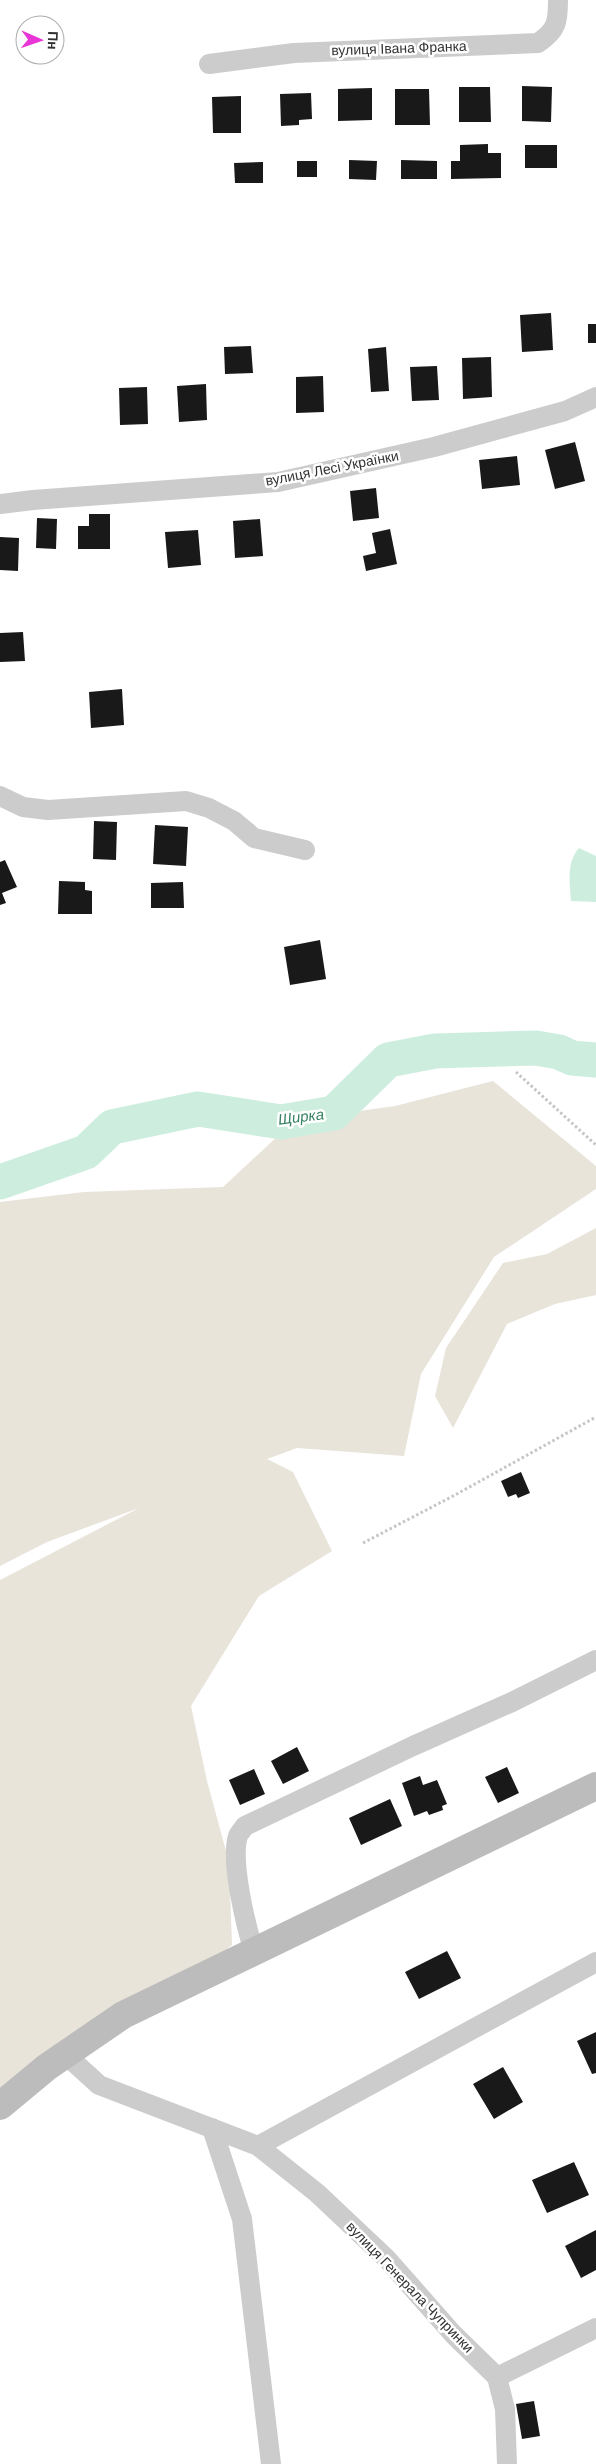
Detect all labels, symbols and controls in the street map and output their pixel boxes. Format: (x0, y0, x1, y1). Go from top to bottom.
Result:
north arrow (15, 15, 65, 65)
text: Пн (44, 31, 62, 50)
street label: вулиця Івана Франка (331, 37, 467, 59)
street label: вулиця Лесі Українки (264, 446, 400, 490)
water label: Щирка (277, 1104, 325, 1130)
street label: вулиця Генерала Чупринки (343, 2218, 477, 2356)

